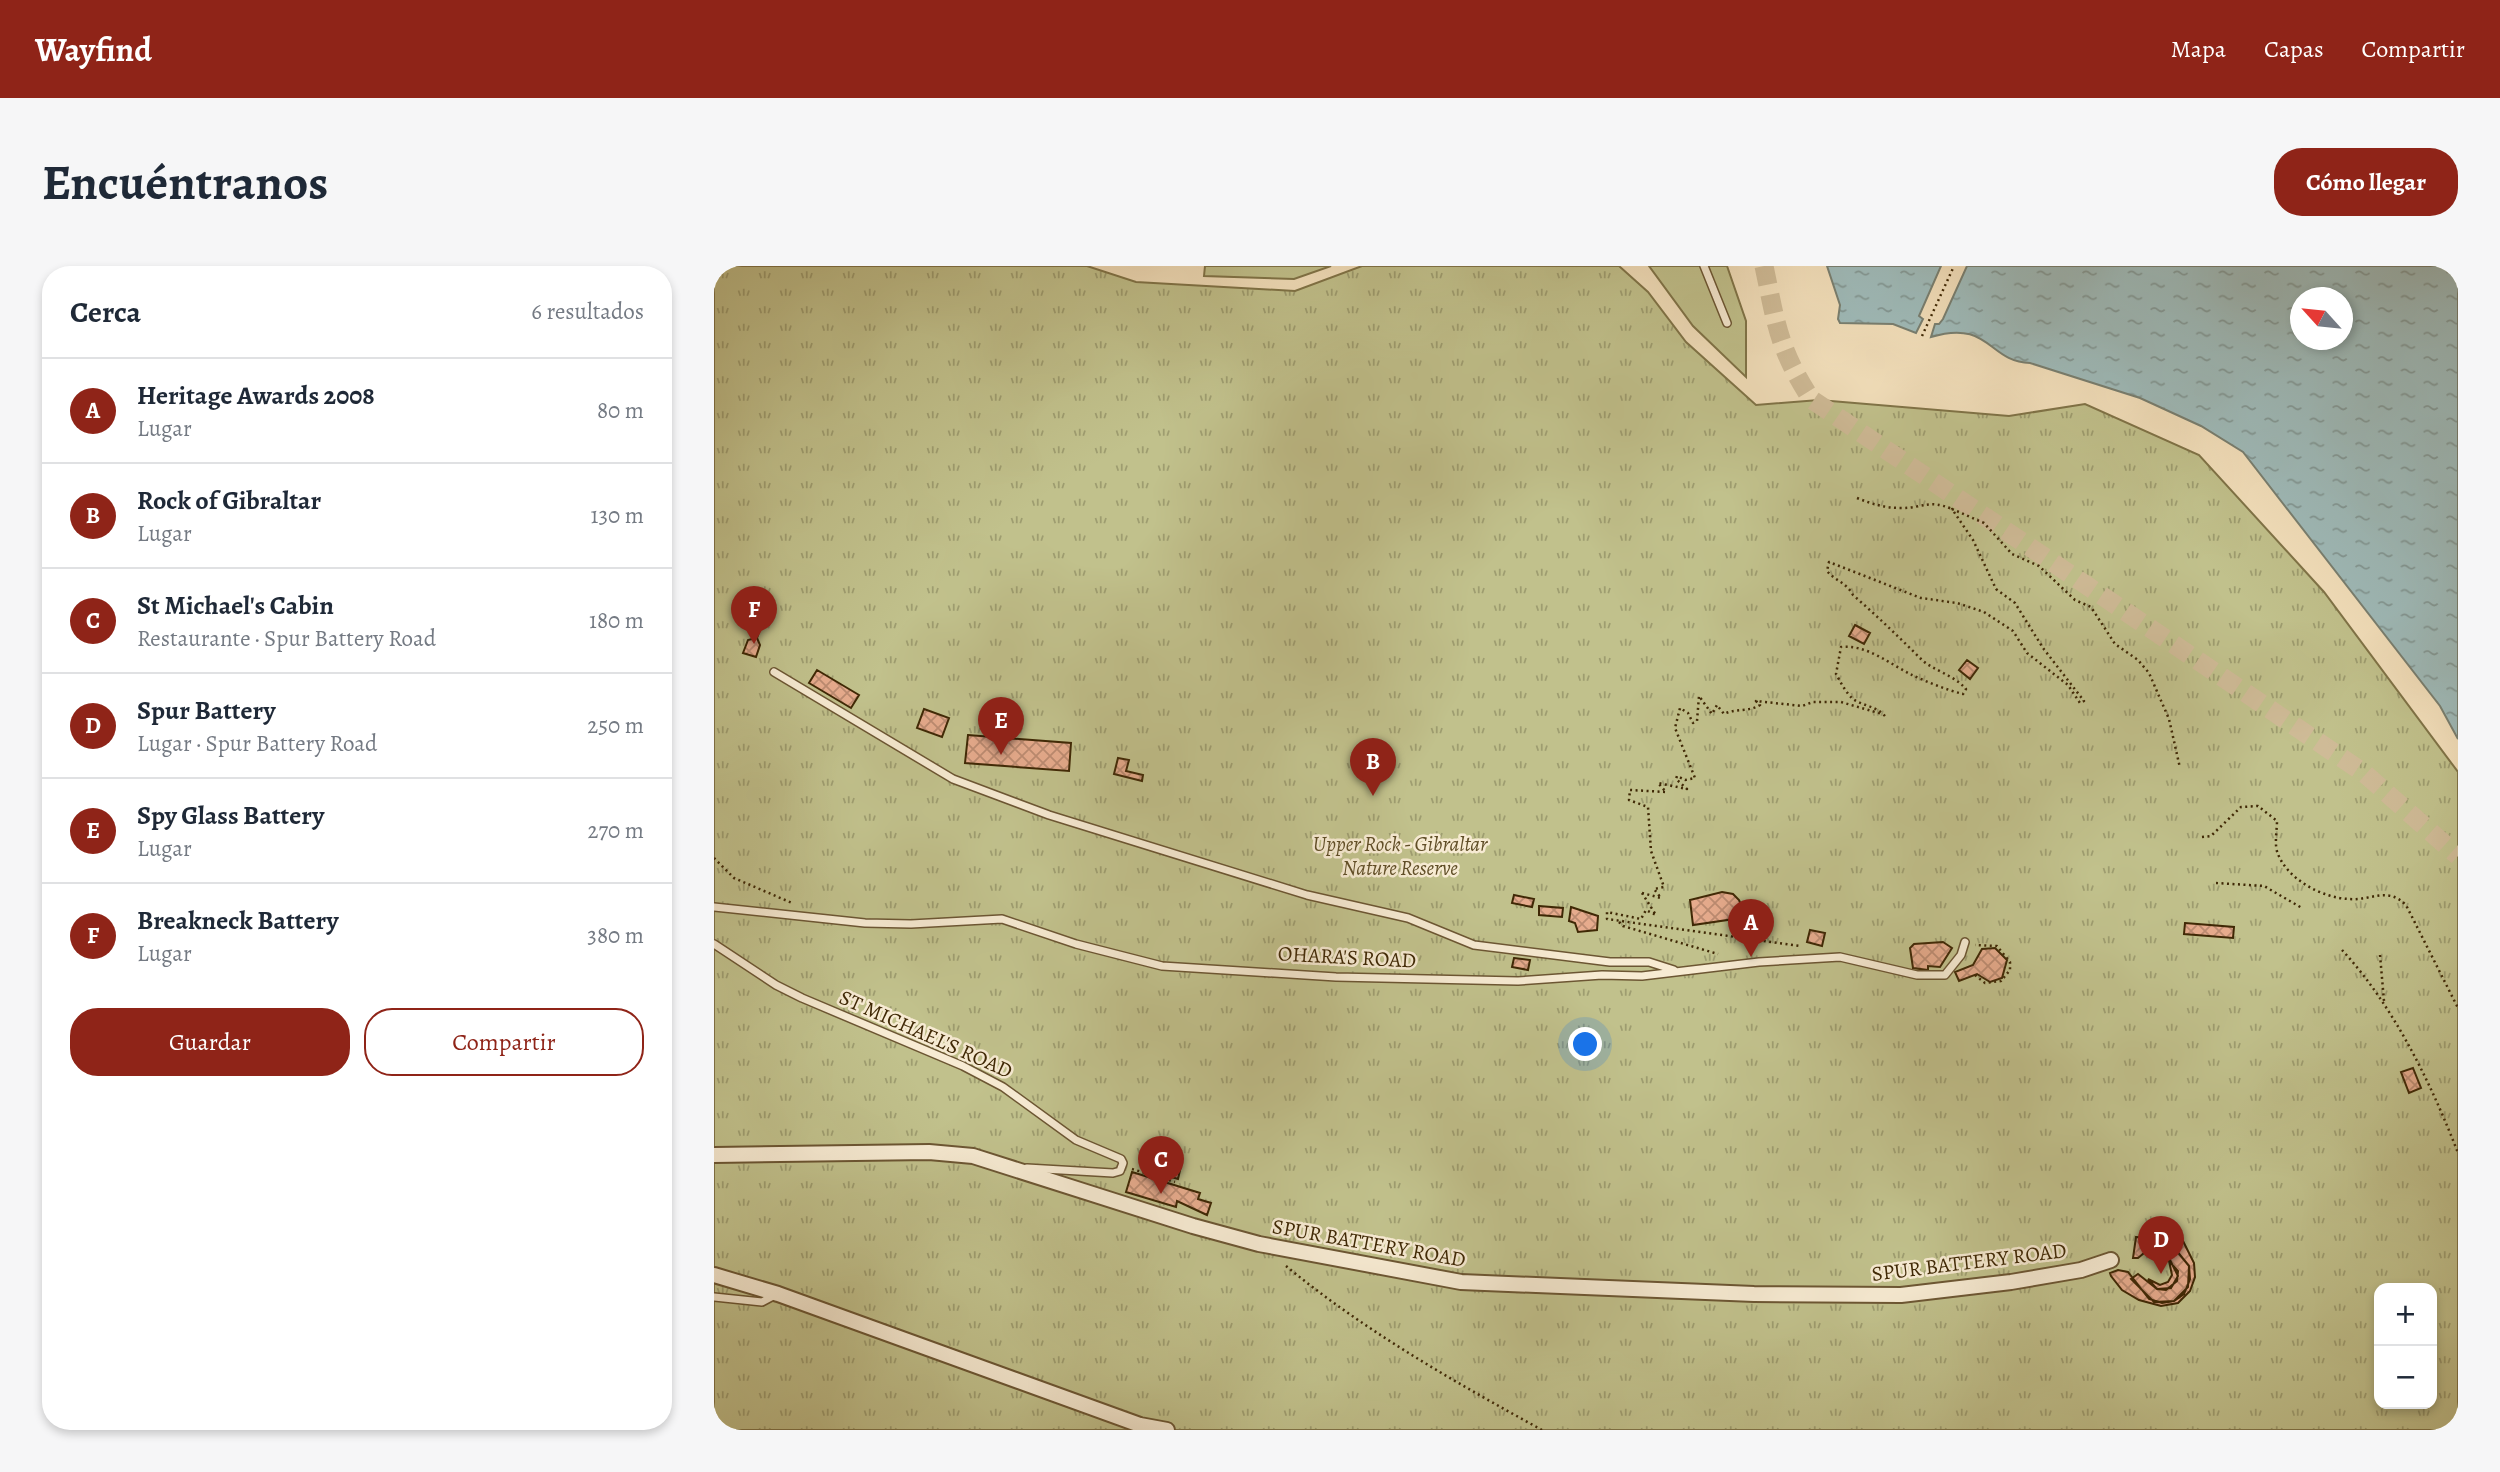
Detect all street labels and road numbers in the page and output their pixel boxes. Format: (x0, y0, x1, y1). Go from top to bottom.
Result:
street label: OHARA'S ROAD (1277, 939, 1417, 975)
street label: ST MICHAEL'S ROAD (835, 983, 1017, 1085)
street label: SPUR BATTERY ROAD (1270, 1212, 1468, 1274)
street label: SPUR BATTERY ROAD (1870, 1236, 2068, 1288)

